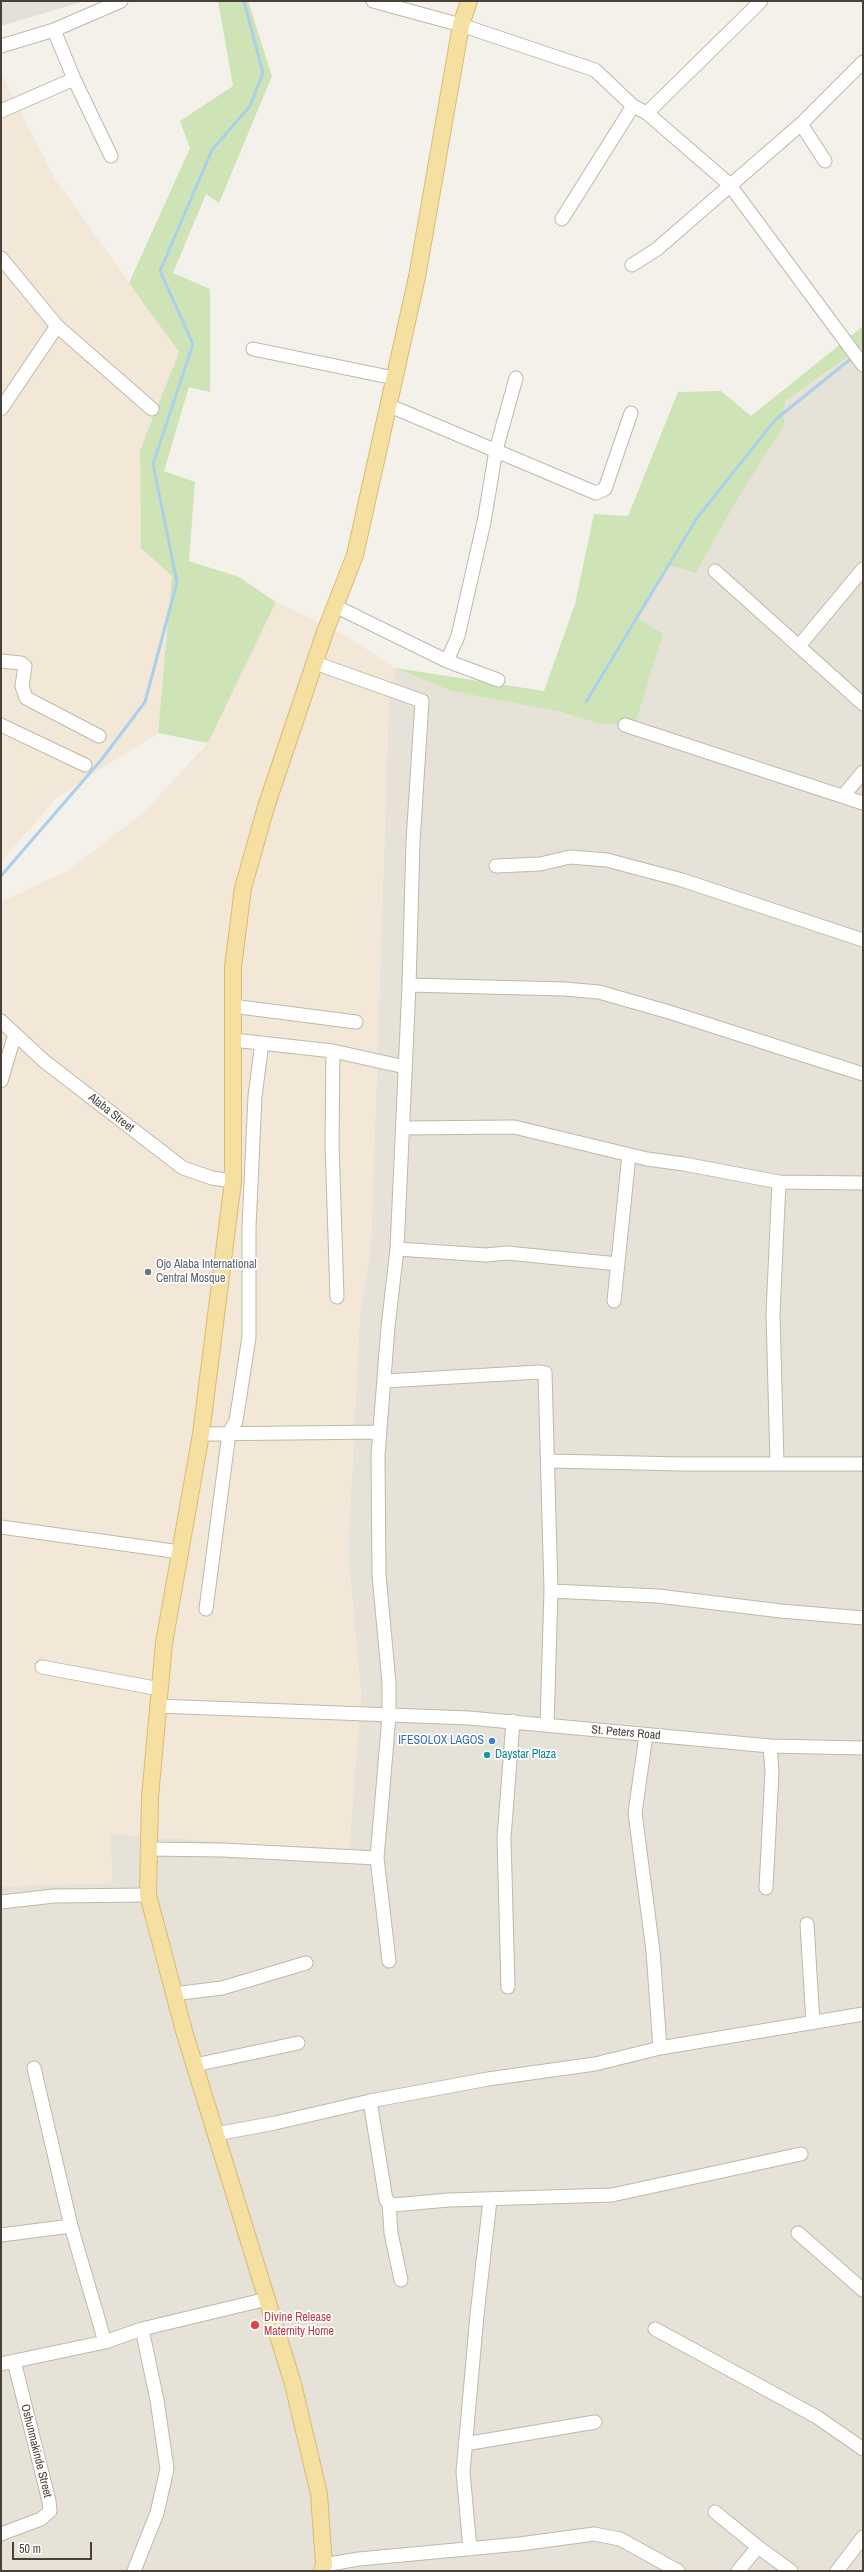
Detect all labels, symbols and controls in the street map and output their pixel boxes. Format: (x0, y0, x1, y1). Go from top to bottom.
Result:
street label: Alaba Street (85, 1091, 137, 1135)
place label: Ojo Alaba International Central Mosque (156, 1258, 257, 1286)
marker: Ojo Alaba International Central Mosque (143, 1267, 153, 1277)
street label: St. Peters Road (591, 1723, 661, 1743)
place label: IFESOLOX LAGOS (398, 1734, 484, 1748)
marker: IFESOLOX LAGOS (487, 1736, 497, 1746)
place label: Daystar Plaza (495, 1748, 556, 1762)
marker: Daystar Plaza (482, 1750, 492, 1760)
place label: Divine Release Maternity Home (264, 2311, 334, 2339)
marker: Divine Release Maternity Home (249, 2319, 261, 2331)
street label: Oshunmakinde Street (17, 2403, 55, 2499)
scale bar (14, 2534, 94, 2560)
text: 50 m (19, 2541, 41, 2557)

